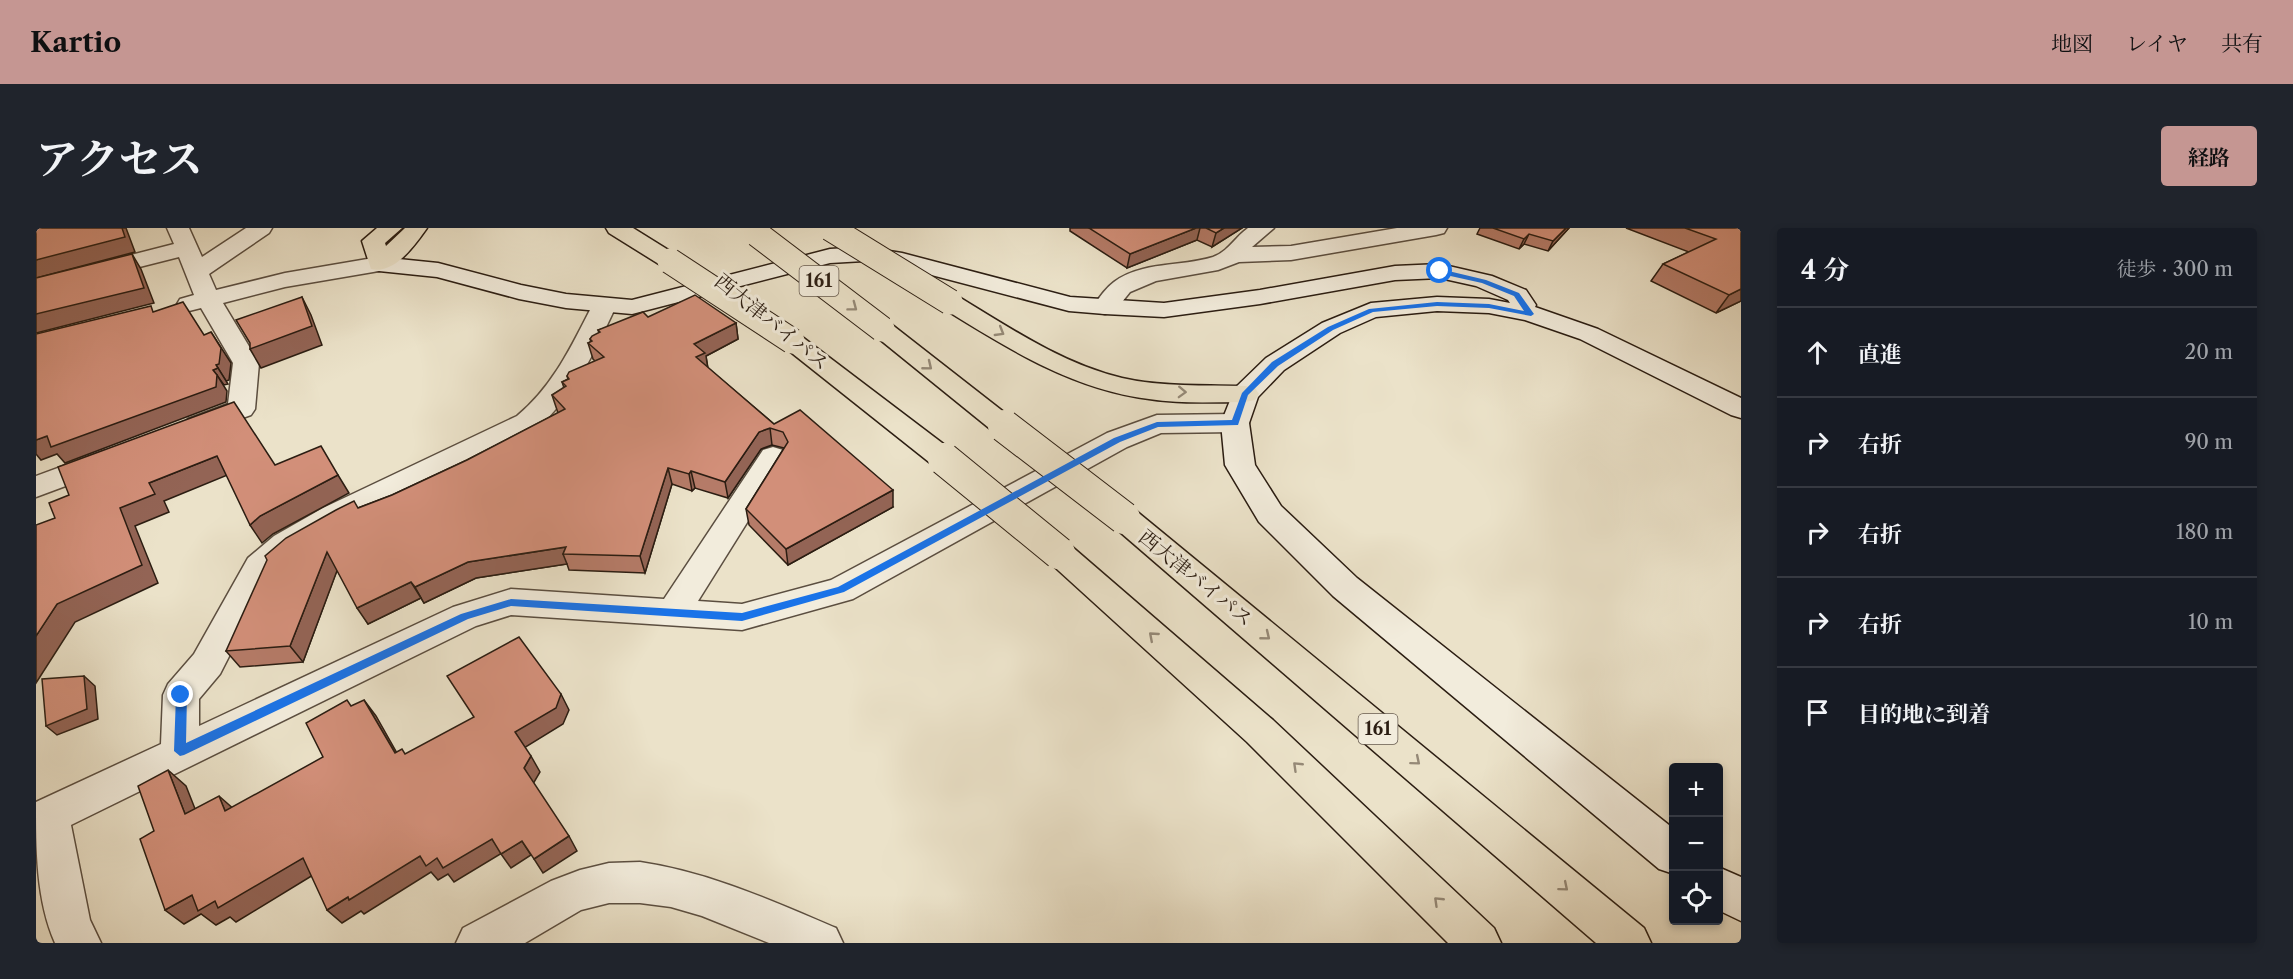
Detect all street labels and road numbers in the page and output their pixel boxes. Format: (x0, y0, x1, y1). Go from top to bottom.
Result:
road number: 161 (800, 266, 838, 296)
street label: 西大津バイパス (710, 269, 834, 375)
street label: 西大津バイパス (1134, 525, 1258, 631)
road number: 161 (1358, 714, 1398, 744)

